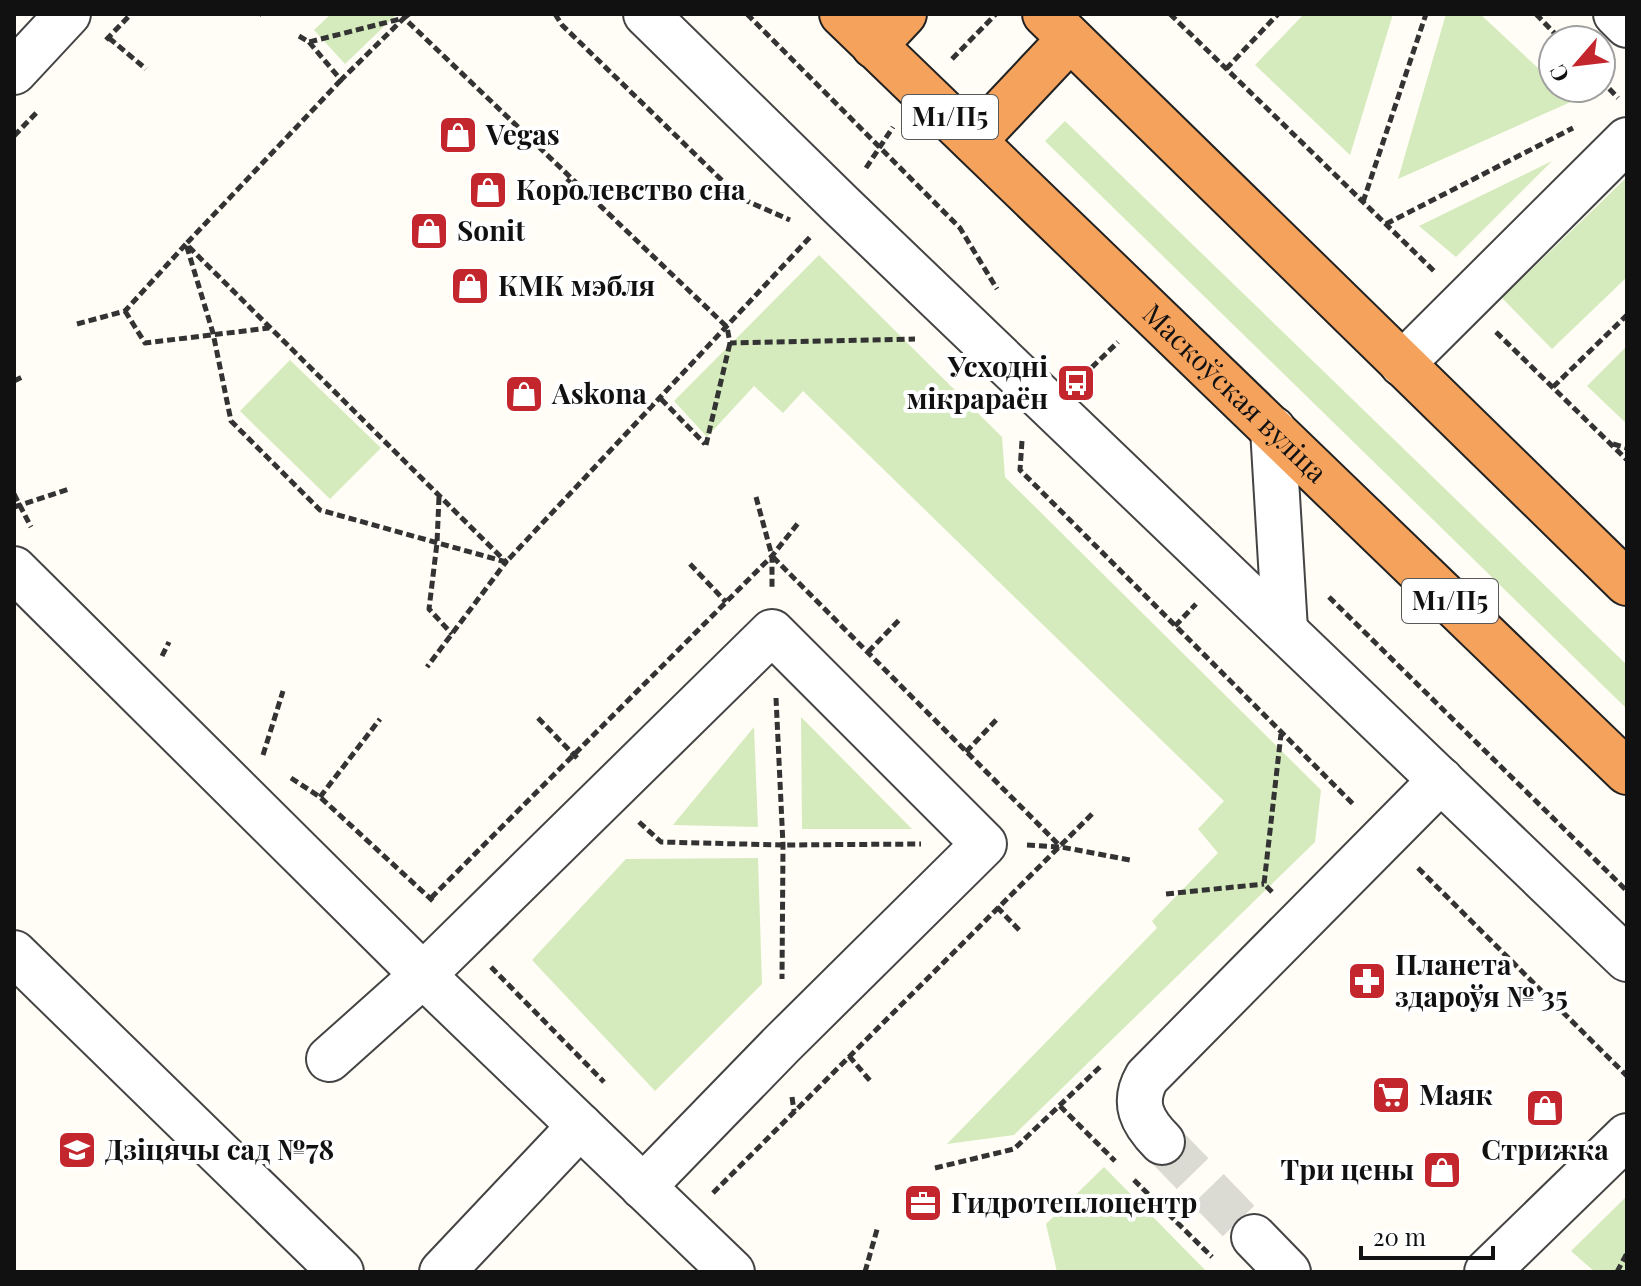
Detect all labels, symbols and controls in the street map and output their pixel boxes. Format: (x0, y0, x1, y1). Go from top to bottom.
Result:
north arrow (1537, 24, 1617, 104)
text: С (1542, 60, 1575, 88)
road number: М1/П5 (902, 95, 998, 139)
shop icon: Vegas (437, 114, 479, 156)
place label: Vegas (485, 115, 560, 152)
shop icon: Королевство сна (467, 169, 509, 211)
place label: Королевство сна (516, 170, 746, 207)
shop icon: Sonit (408, 210, 450, 252)
place label: Sonit (457, 211, 525, 248)
shop icon: КМК мэбля (449, 265, 491, 307)
place label: КМК мэбля (498, 266, 655, 303)
street label: Маскоўская вуліца (1136, 295, 1336, 490)
place label: Усходні мікрараён (907, 347, 1048, 416)
bus stop icon: Усходні мікрараён (1055, 362, 1097, 404)
shop icon: Askona (503, 373, 545, 415)
place label: Askona (551, 374, 647, 411)
road number: М1/П5 (1402, 579, 1498, 623)
place label: Планета здароўя № 35 (1395, 945, 1568, 1014)
pharmacy icon: Планета здароўя № 35 (1346, 960, 1388, 1002)
supermarket icon: Маяк (1370, 1074, 1412, 1116)
place label: Маяк (1419, 1075, 1493, 1112)
shop icon: Стрижка (1524, 1087, 1566, 1129)
school or university icon: Дзіцячы сад №78 (56, 1129, 98, 1171)
place label: Дзіцячы сад №78 (105, 1130, 334, 1167)
place label: Стрижка (1481, 1130, 1609, 1167)
shop icon: Три цены (1421, 1149, 1463, 1191)
place label: Три цены (1280, 1150, 1414, 1187)
office icon: Гидротеплоцентр (902, 1182, 944, 1224)
place label: Гидротеплоцентр (951, 1183, 1197, 1220)
scale bar (1361, 1210, 1493, 1260)
text: 20 m (1373, 1220, 1426, 1252)

